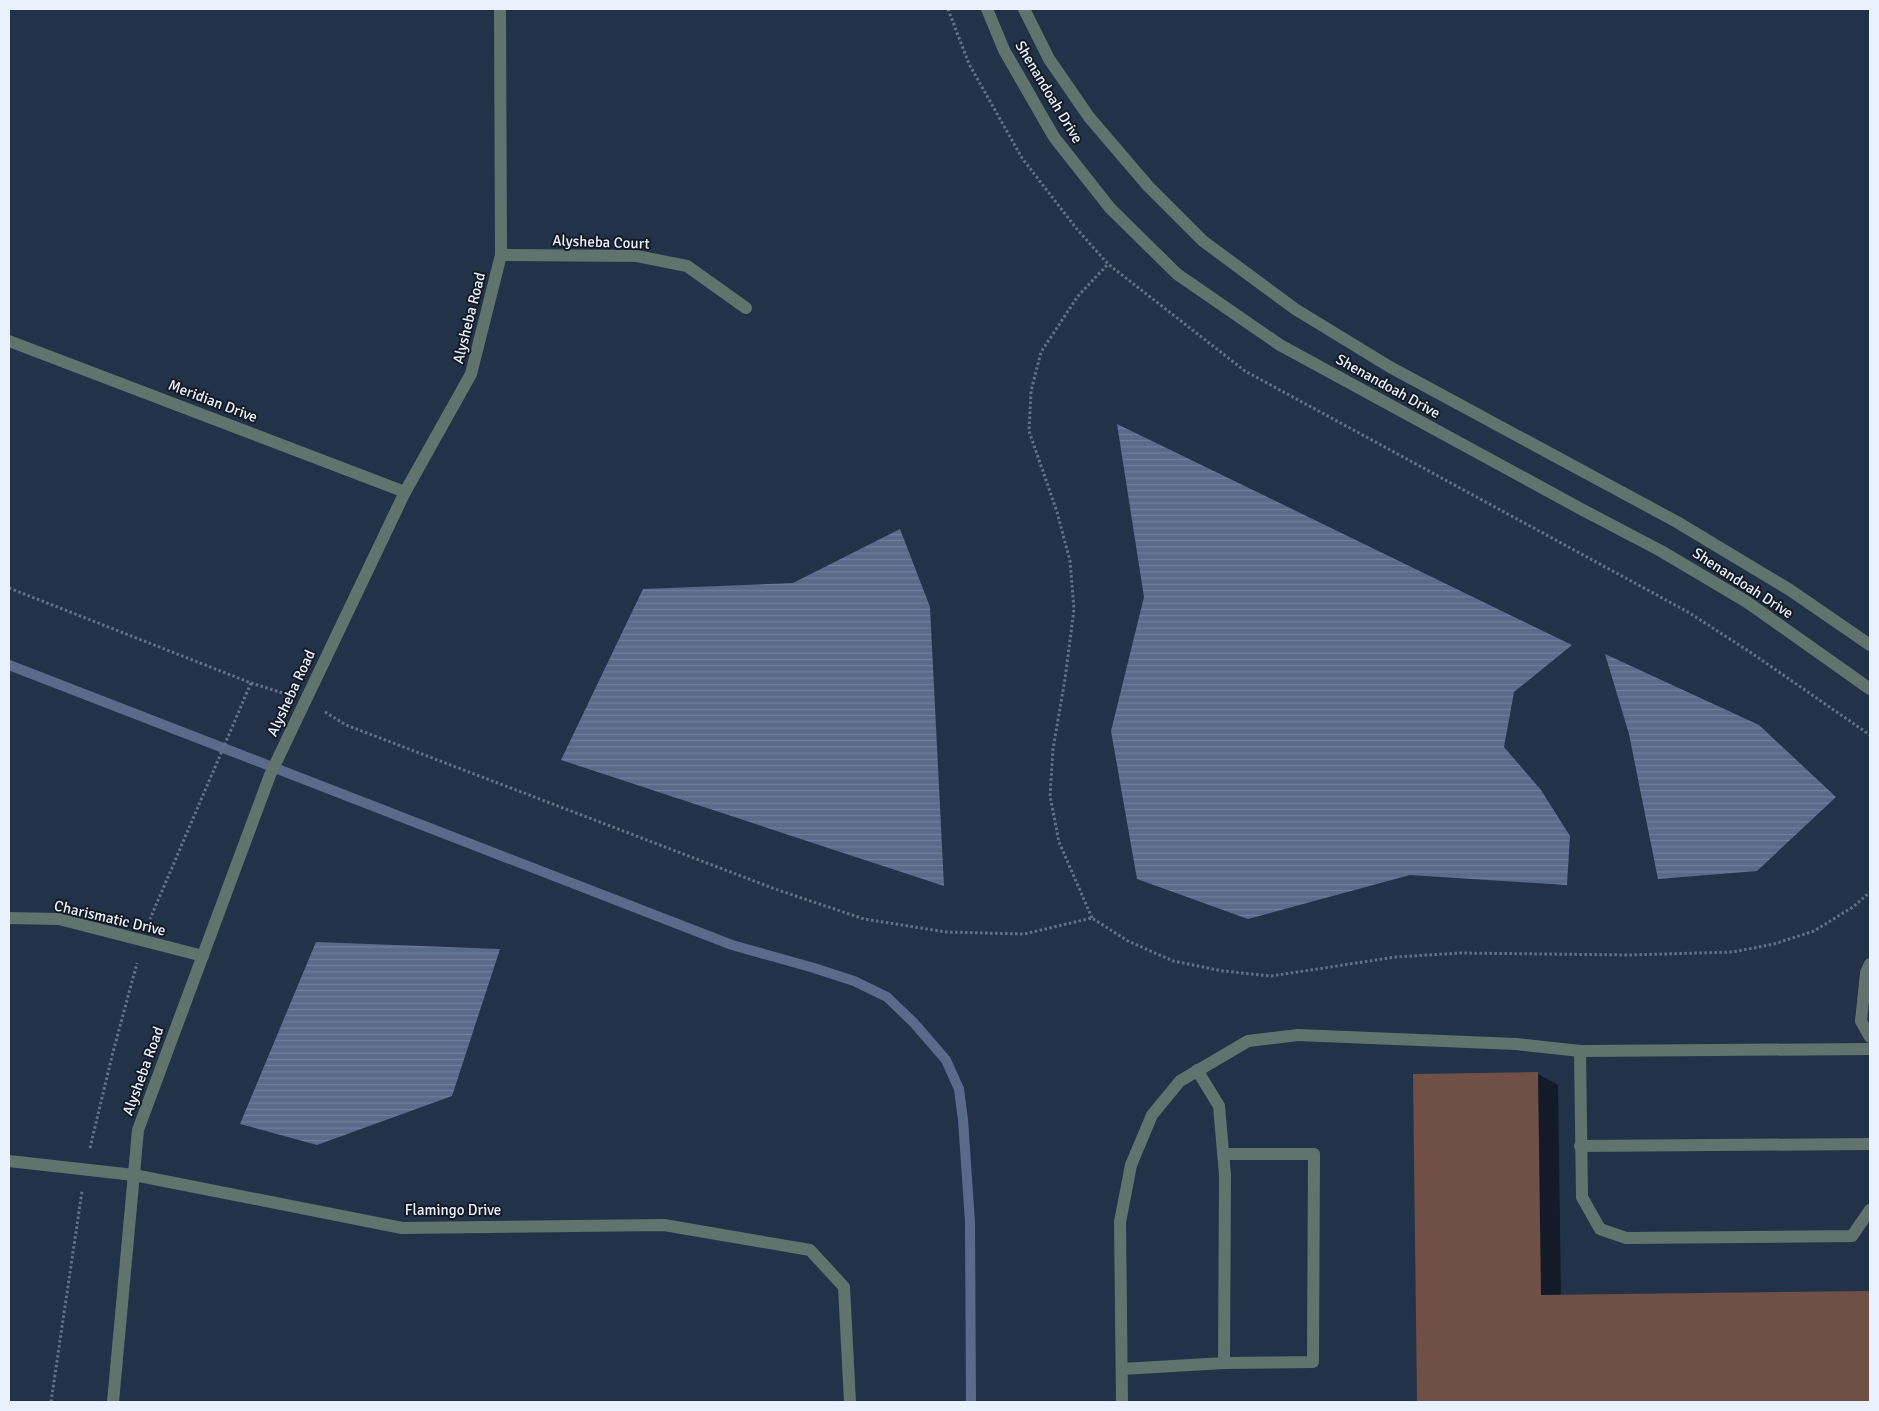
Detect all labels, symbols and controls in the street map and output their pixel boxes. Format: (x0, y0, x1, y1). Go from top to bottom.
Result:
street label: Shenandoah Drive (1011, 37, 1087, 147)
street label: Alysheba Court (552, 231, 650, 253)
street label: Alysheba Road (449, 270, 489, 366)
street label: Shenandoah Drive (1333, 350, 1443, 422)
street label: Meridian Drive (166, 376, 260, 426)
street label: Shenandoah Drive (1689, 544, 1797, 622)
street label: Alysheba Road (263, 647, 319, 739)
street label: Charismatic Drive (52, 896, 168, 940)
street label: Alysheba Road (119, 1024, 167, 1118)
street label: Flamingo Drive (405, 1201, 501, 1219)

